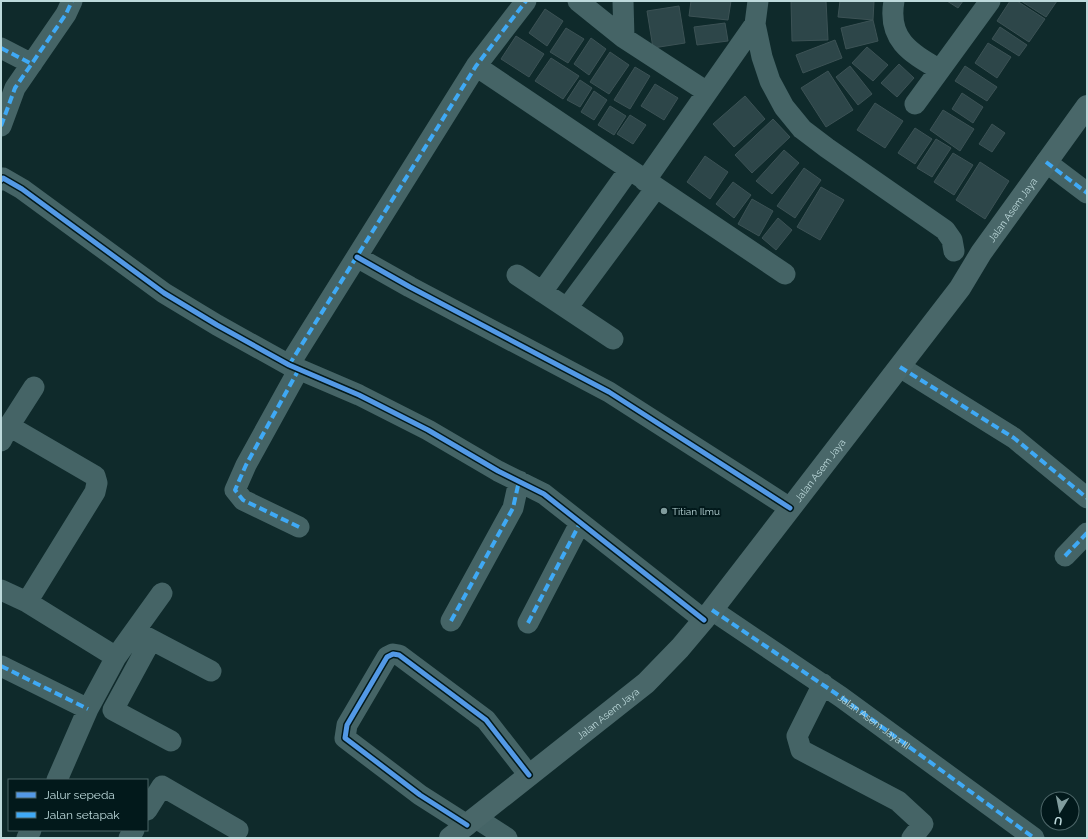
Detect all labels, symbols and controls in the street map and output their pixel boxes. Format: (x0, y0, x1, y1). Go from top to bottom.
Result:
street label: Jalan Asem Jaya (986, 176, 1039, 244)
street label: Jalan Asem Jaya (793, 437, 848, 504)
marker: Titian Ilmu (659, 506, 669, 516)
place label: Titian Ilmu (672, 506, 720, 517)
street label: Jalan Asem Jaya (575, 686, 641, 742)
street label: Jalan Asem Jaya III (836, 692, 912, 752)
legend (8, 779, 148, 831)
text: Jalur sepeda (44, 788, 115, 802)
north arrow (1040, 791, 1080, 831)
text: Jalan setapak (44, 808, 120, 822)
text: U (1053, 813, 1064, 827)

